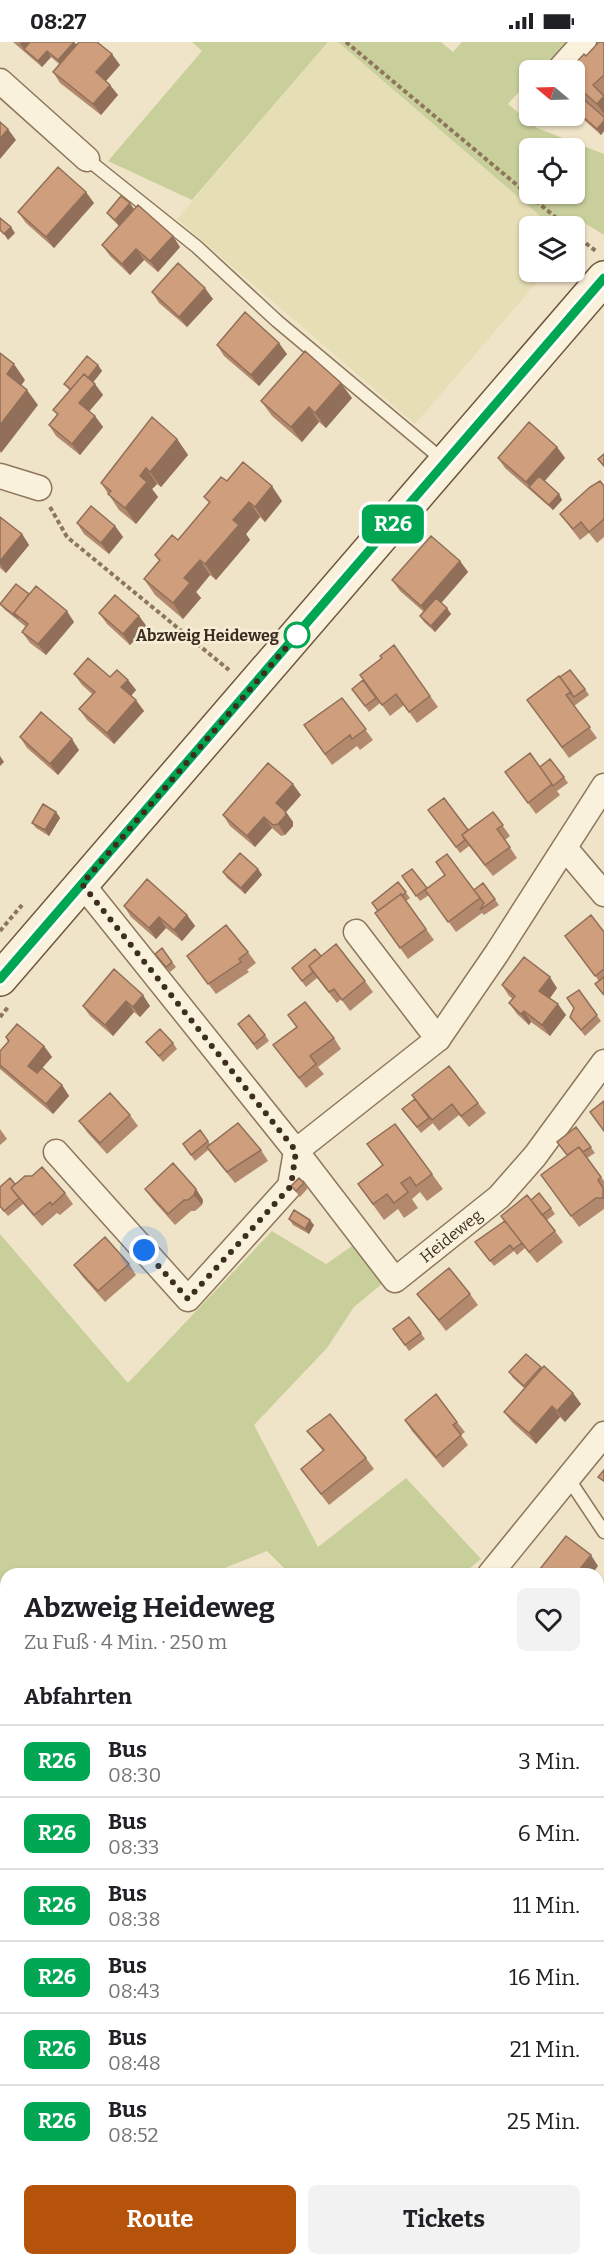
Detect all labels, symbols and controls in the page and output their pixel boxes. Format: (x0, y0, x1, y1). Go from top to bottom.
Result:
text: 08:27 (30, 8, 86, 35)
north arrow (519, 60, 585, 126)
map controls (519, 60, 585, 282)
button: locate (519, 138, 585, 204)
button: layers (519, 216, 585, 282)
line badge: R26 (358, 504, 428, 544)
text: R26 (374, 511, 412, 537)
marker: Abzweig Heideweg (284, 622, 310, 648)
place label: Abzweig Heideweg (136, 626, 279, 645)
street label: Heideweg (416, 1205, 486, 1267)
your location (129, 1235, 159, 1265)
button: heart (517, 1588, 580, 1651)
text: Abzweig Heideweg (24, 1591, 275, 1624)
text: Zu Fuß · 4 Min. · 250 m (24, 1630, 227, 1654)
text: Abfahrten (24, 1683, 132, 1710)
text: Bus (108, 1736, 147, 1763)
text: R26 (38, 1748, 76, 1774)
text: 3 Min. (518, 1748, 580, 1775)
text: 08:30 (108, 1763, 161, 1787)
text: Bus (108, 1808, 147, 1835)
text: R26 (38, 1820, 76, 1846)
text: 6 Min. (518, 1820, 580, 1847)
text: 08:33 (108, 1835, 160, 1859)
text: Bus (108, 1880, 147, 1907)
text: R26 (38, 1892, 76, 1918)
text: 11 Min. (513, 1892, 580, 1919)
text: 08:38 (108, 1907, 160, 1931)
text: Bus (108, 1952, 147, 1979)
text: R26 (38, 1964, 76, 1990)
text: 16 Min. (509, 1964, 580, 1991)
text: 08:43 (108, 1979, 160, 2003)
text: Bus (108, 2024, 147, 2051)
text: R26 (38, 2036, 76, 2062)
text: 21 Min. (510, 2036, 580, 2063)
text: 08:48 (108, 2051, 161, 2075)
text: Bus (108, 2096, 147, 2123)
text: R26 (38, 2108, 76, 2134)
text: 25 Min. (507, 2108, 580, 2135)
text: 08:52 (108, 2123, 158, 2147)
button: Route (24, 2185, 296, 2254)
button: Tickets (308, 2185, 580, 2254)

